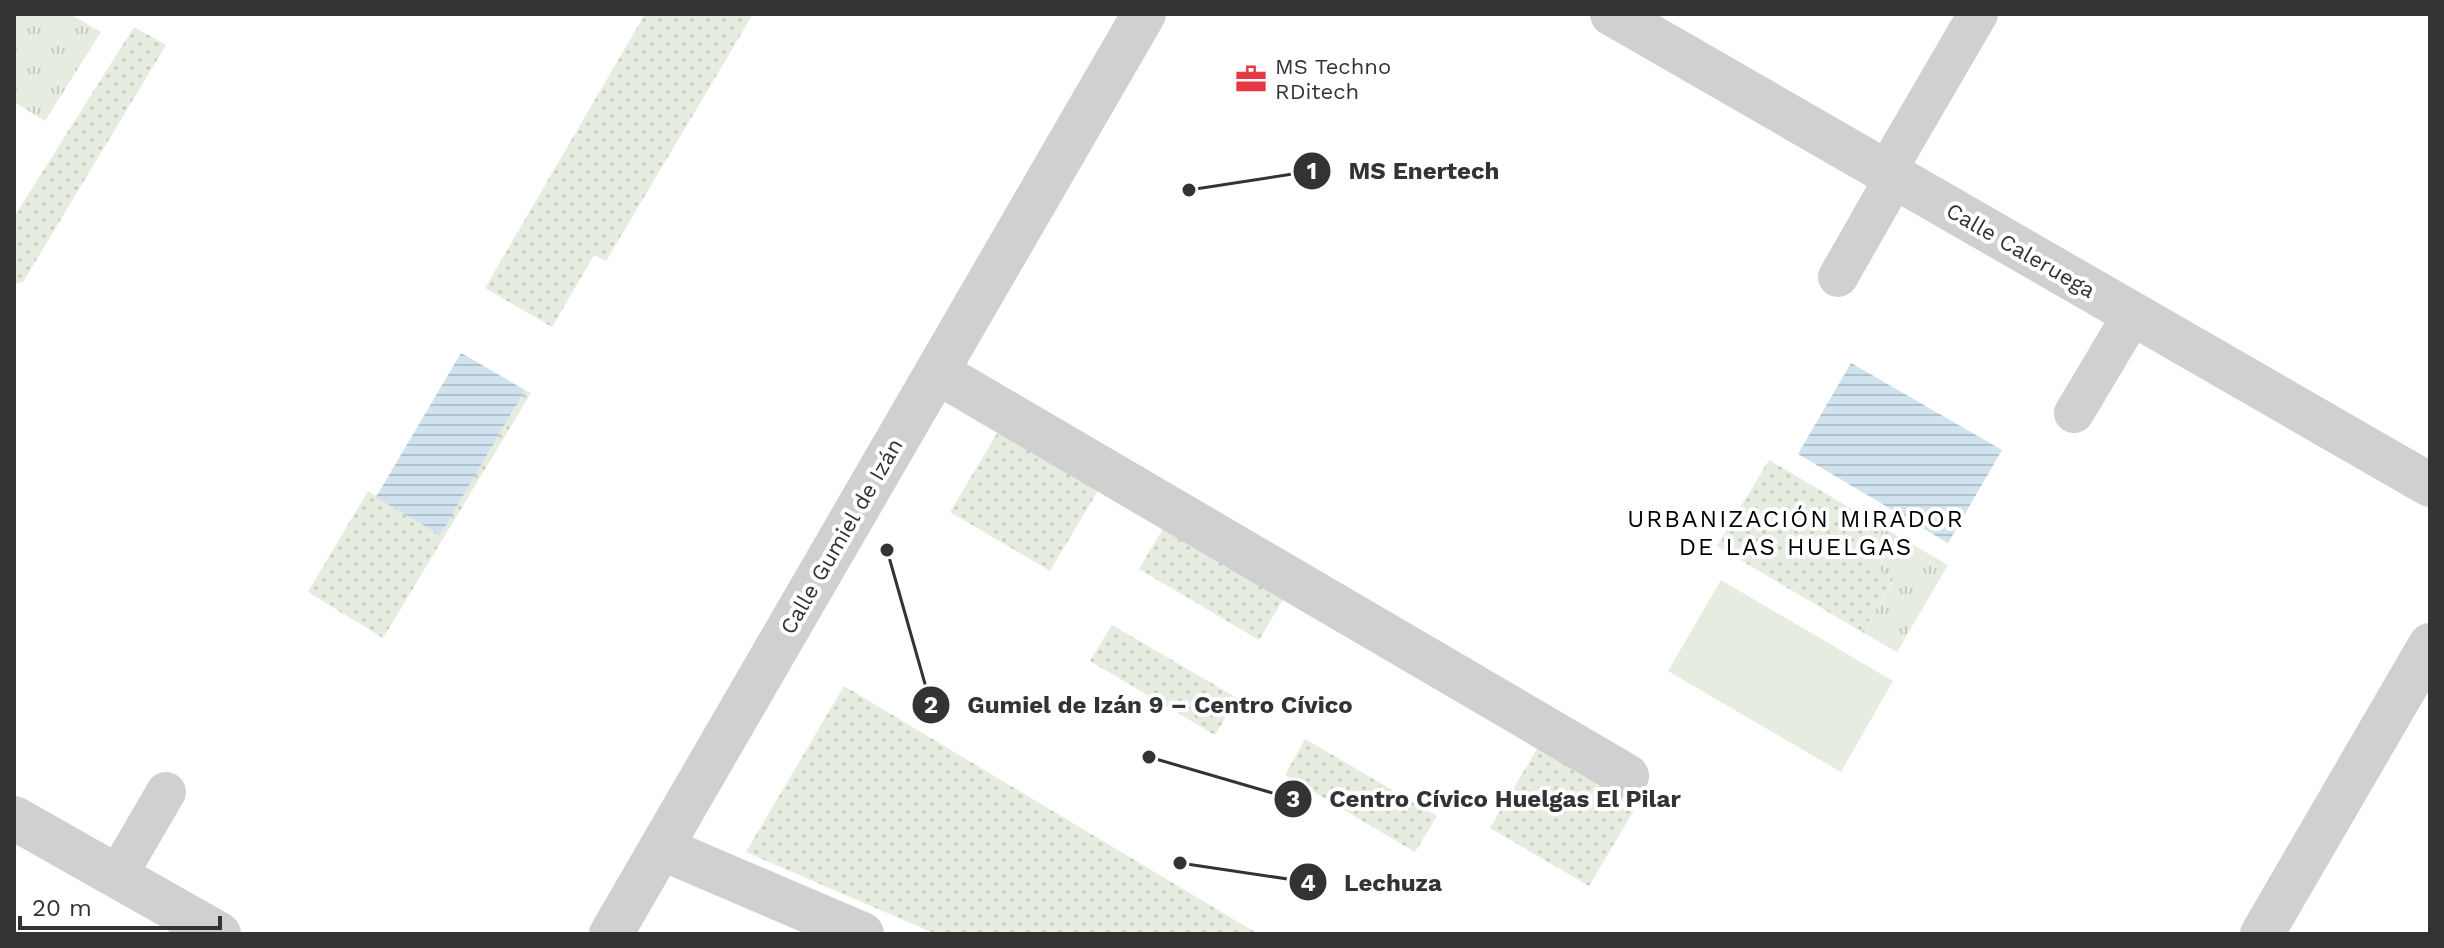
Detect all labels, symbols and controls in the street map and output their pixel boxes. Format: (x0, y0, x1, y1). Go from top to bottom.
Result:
place label: MS Techno RDitech (1275, 54, 1391, 104)
office icon: MS Techno RDitech (1234, 62, 1268, 96)
callout: MS Enertech (1292, 147, 1515, 195)
text: 1 (1307, 157, 1317, 185)
text: MS Enertech (1348, 157, 1500, 185)
street label: Calle Caleruega (1942, 198, 2100, 303)
street label: Calle Gumiel de Izán (775, 434, 908, 639)
district label: URBANIZACIÓN MIRADOR DE LAS HUELGAS (1627, 505, 1965, 561)
callout: Gumiel de Izán 9 – Centro Cívico (911, 681, 1368, 729)
text: 2 (924, 691, 938, 719)
text: Gumiel de Izán 9 – Centro Cívico (967, 691, 1353, 719)
callout: Centro Cívico Huelgas El Pilar (1273, 775, 1697, 823)
text: 3 (1286, 785, 1300, 813)
text: Centro Cívico Huelgas El Pilar (1329, 785, 1682, 813)
callout: Lechuza (1288, 858, 1458, 906)
text: 4 (1300, 869, 1316, 897)
text: Lechuza (1344, 869, 1442, 897)
scale bar (20, 880, 220, 930)
text: 20 m (32, 894, 92, 922)

